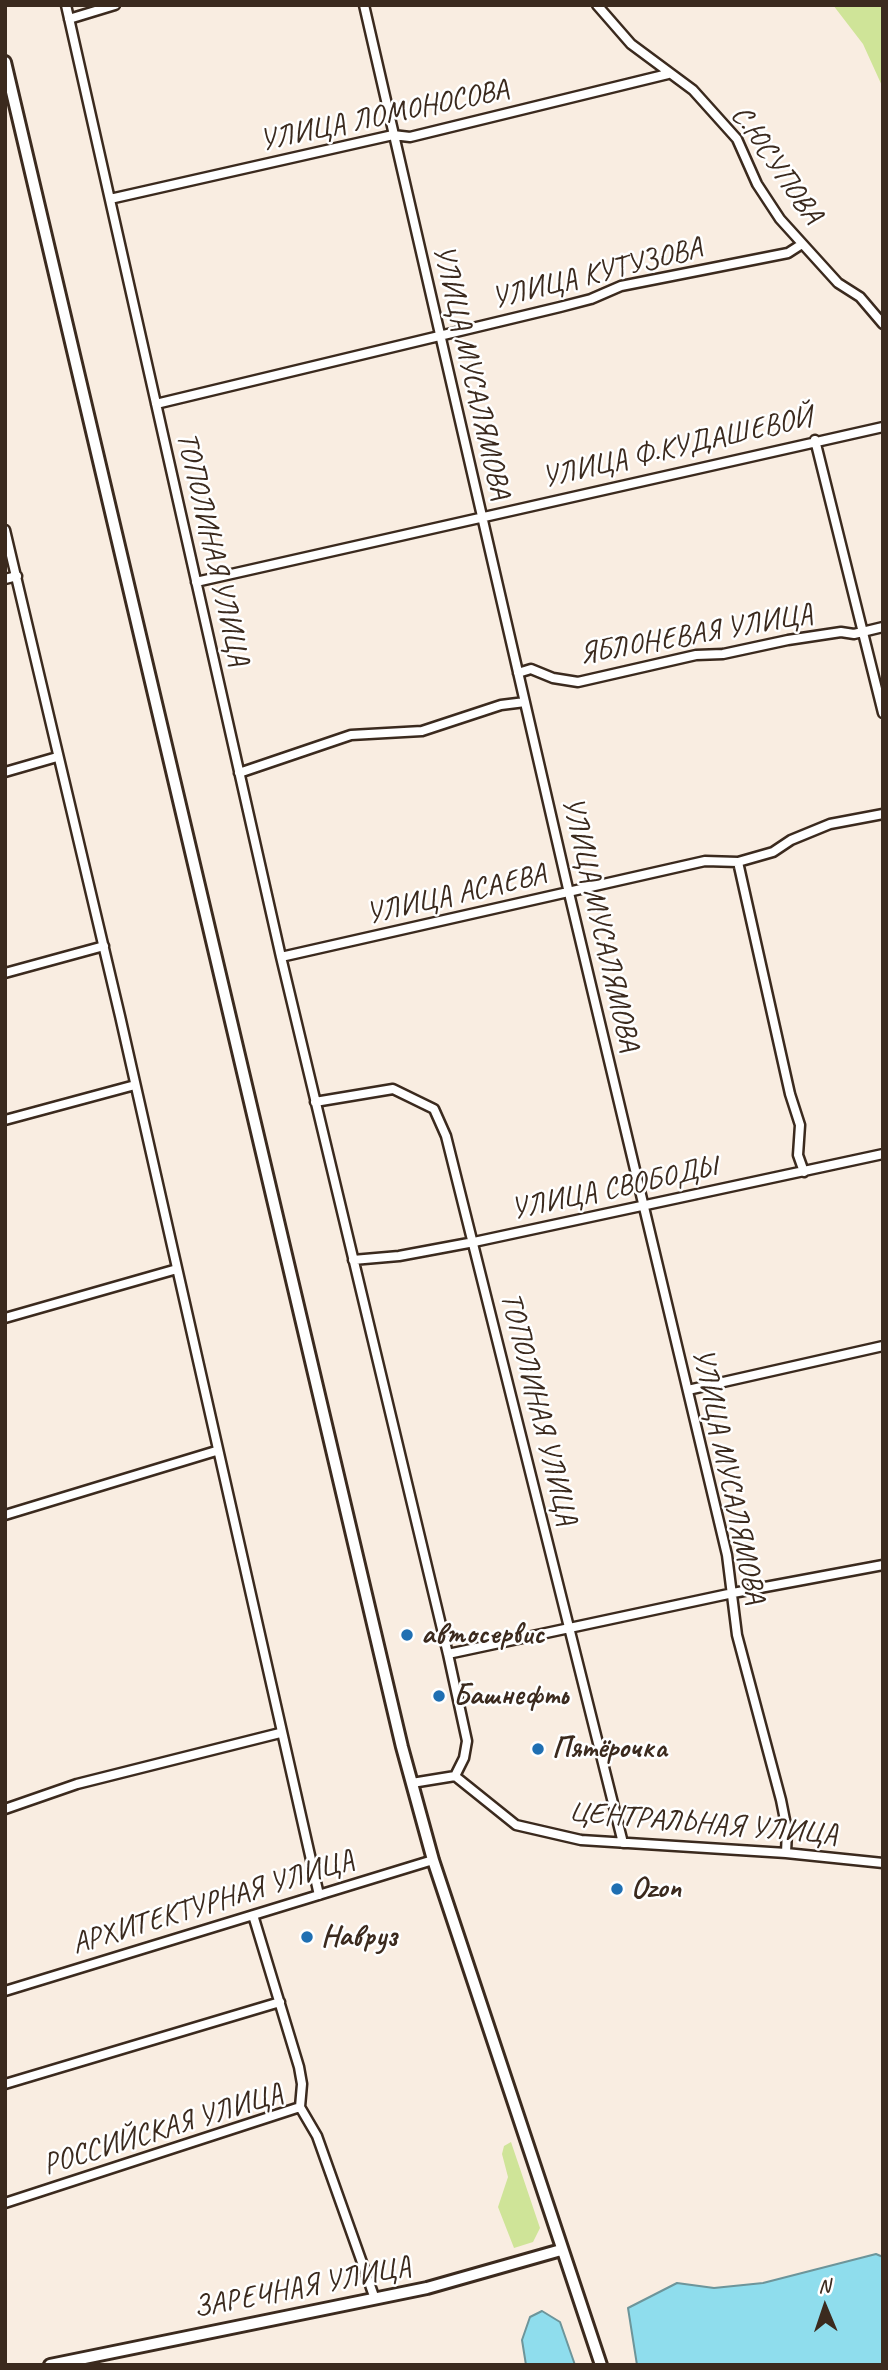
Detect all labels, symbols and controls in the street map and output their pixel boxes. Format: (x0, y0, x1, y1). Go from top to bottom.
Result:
street label: УЛИЦА ЛОМОНОСОВА (256, 72, 512, 160)
street label: С.ЮСУПОВА (722, 99, 830, 231)
street label: УЛИЦА КУТУЗОВА (488, 230, 706, 318)
street label: УЛИЦА МУСАЛЯМОВА (424, 241, 518, 503)
street label: УЛИЦА Ф.КУДАШЕВОЙ (538, 399, 816, 497)
street label: ТОПОЛИНАЯ УЛИЦА (168, 429, 256, 669)
street label: ЯБЛОНЕВАЯ УЛИЦА (577, 597, 815, 673)
street label: УЛИЦА МУСАЛЯМОВА (553, 793, 647, 1055)
street label: УЛИЦА АСАЕВА (363, 857, 549, 933)
street label: УЛИЦА СВОБОДЫ (508, 1150, 720, 1228)
street label: ТОПОЛИНАЯ УЛИЦА (492, 1289, 584, 1529)
street label: УЛИЦА МУСАЛЯМОВА (683, 1345, 773, 1607)
place label: автосервис (421, 1617, 544, 1653)
marker: автосервис (399, 1627, 415, 1643)
place label: Башнефть (453, 1678, 568, 1714)
marker: Башнефть (431, 1688, 447, 1704)
place label: Пятёрочка (552, 1731, 667, 1767)
marker: Пятёрочка (530, 1741, 546, 1757)
street label: ЦЕНТРАЛЬНАЯ УЛИЦА (567, 1794, 839, 1854)
street label: АРХИТЕКТУРНАЯ УЛИЦА (68, 1843, 358, 1963)
place label: Ozon (631, 1871, 681, 1907)
marker: Ozon (609, 1881, 625, 1897)
place label: Навруз (321, 1919, 397, 1955)
marker: Навруз (299, 1929, 315, 1945)
street label: РОССИЙСКАЯ УЛИЦА (39, 2076, 287, 2184)
street label: ЗАРЕЧНАЯ УЛИЦА (190, 2249, 414, 2327)
north arrow (790, 2272, 860, 2342)
text: N (818, 2274, 831, 2298)

